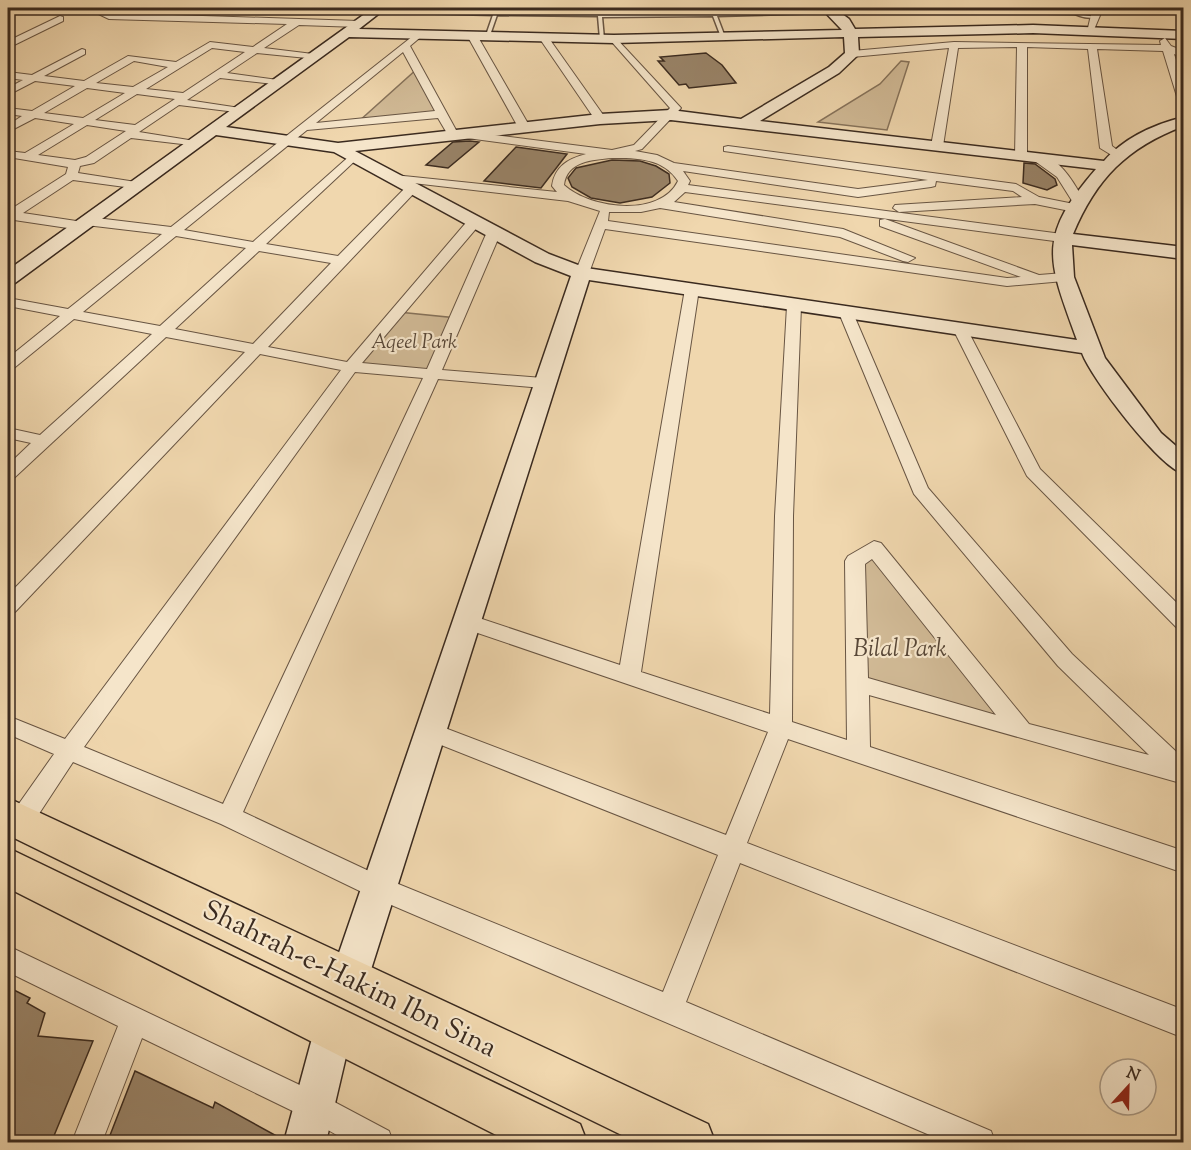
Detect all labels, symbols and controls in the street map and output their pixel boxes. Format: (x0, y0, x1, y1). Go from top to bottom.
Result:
park label: Aqeel Park (371, 329, 457, 358)
park label: Bilal Park (853, 633, 947, 667)
street label: Shahrah-e-Hakim Ibn Sina (195, 891, 503, 1069)
north arrow (1098, 1057, 1158, 1117)
text: N (1122, 1062, 1143, 1089)

